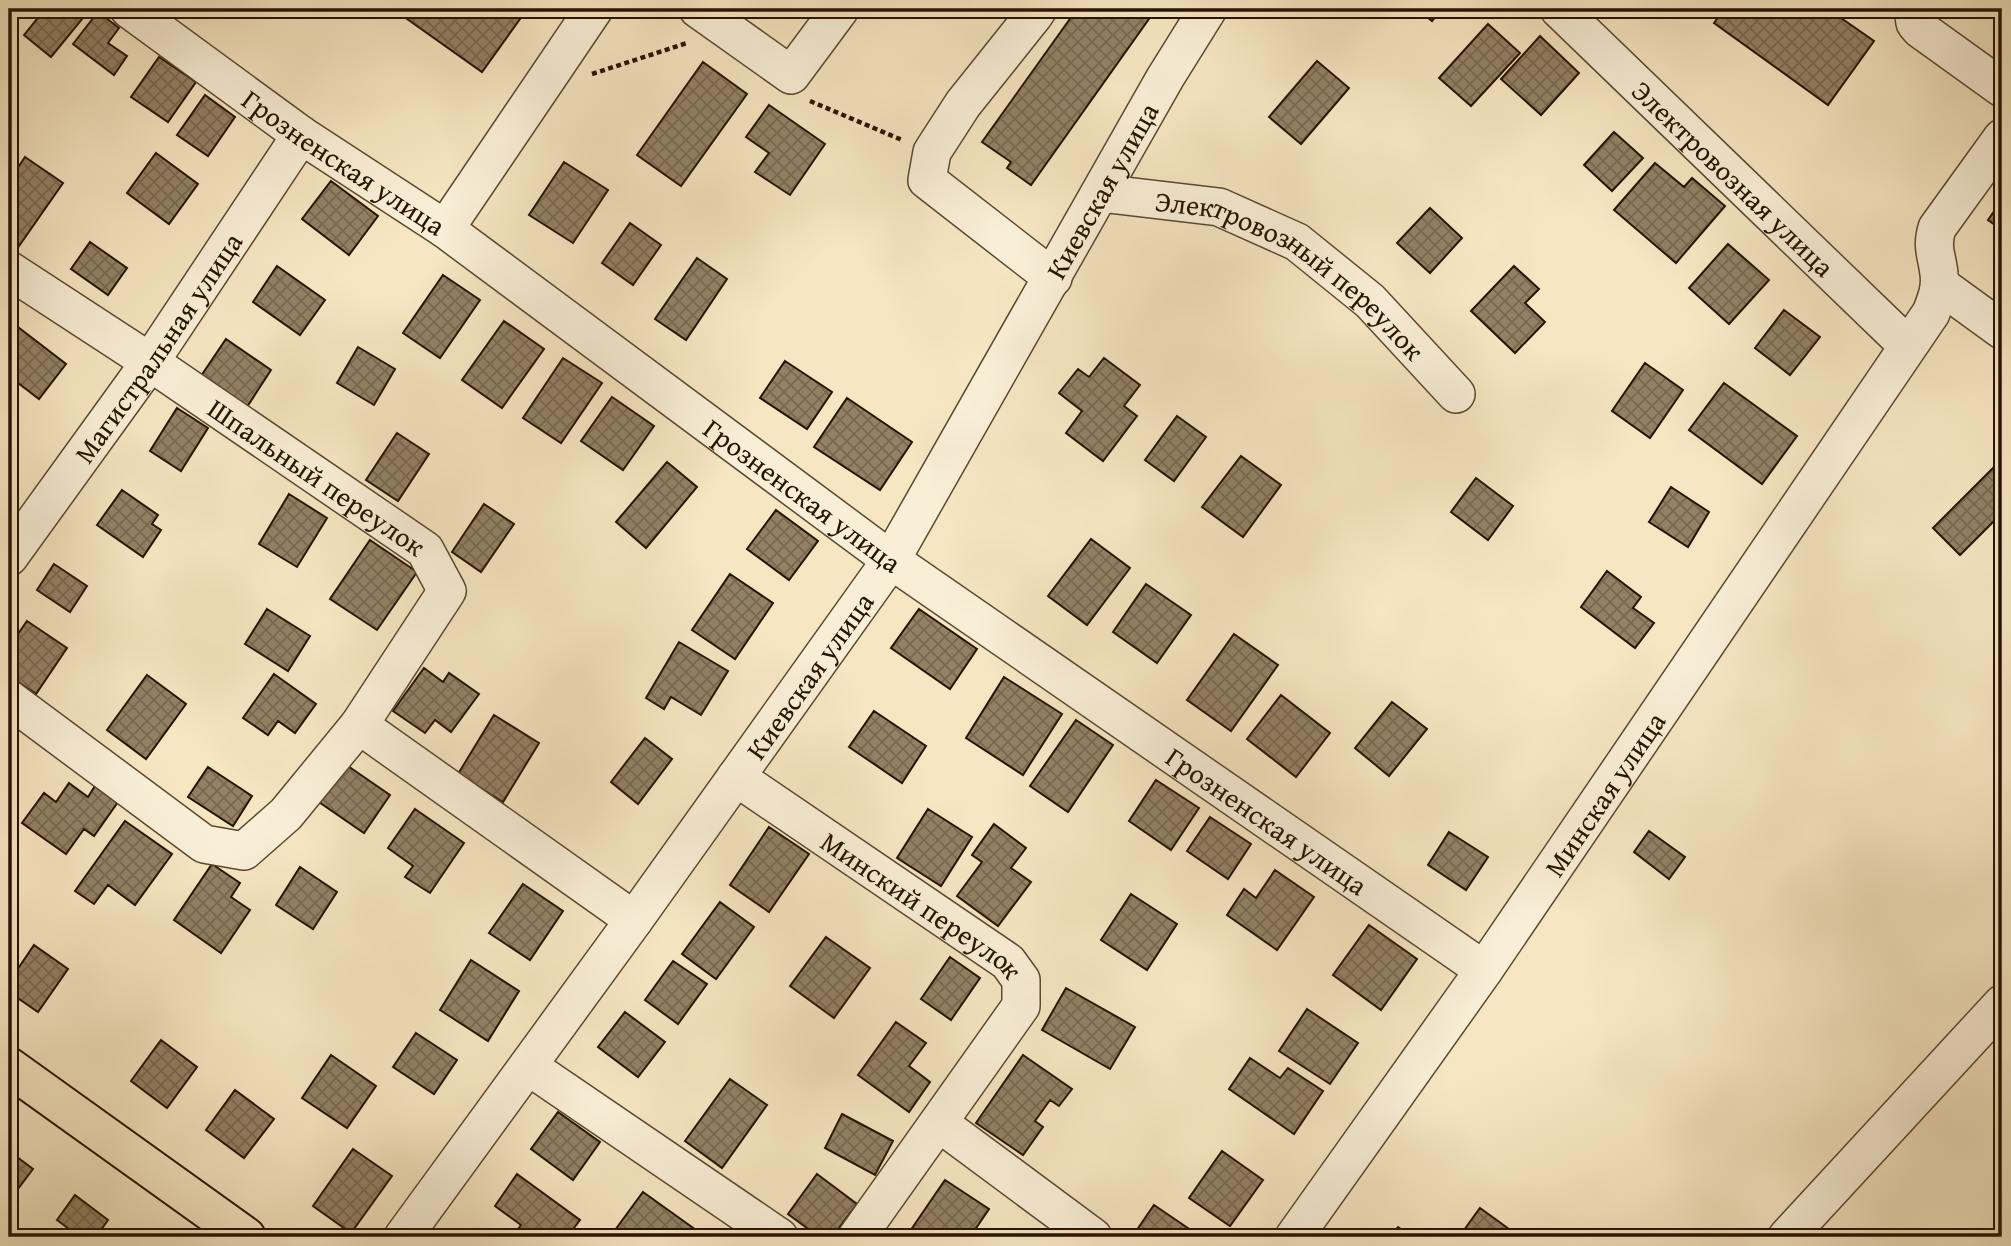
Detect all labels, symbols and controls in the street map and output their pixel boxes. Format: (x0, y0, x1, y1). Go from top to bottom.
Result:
street label: Электровозная улица (1623, 70, 1845, 286)
street label: Грозненская улица (234, 78, 455, 245)
street label: Киевская улица (1035, 94, 1168, 286)
street label: Электровозный переулок (1153, 179, 1435, 369)
street label: Магистральная улица (63, 223, 252, 471)
street label: Шпальный переулок (200, 387, 435, 566)
street label: Грозненская улица (696, 408, 911, 582)
street label: Киевская улица (735, 583, 883, 767)
street label: Минская улица (1533, 702, 1675, 884)
street label: Грозненская улица (1158, 736, 1377, 905)
street label: Минский переулок (813, 820, 1034, 987)

